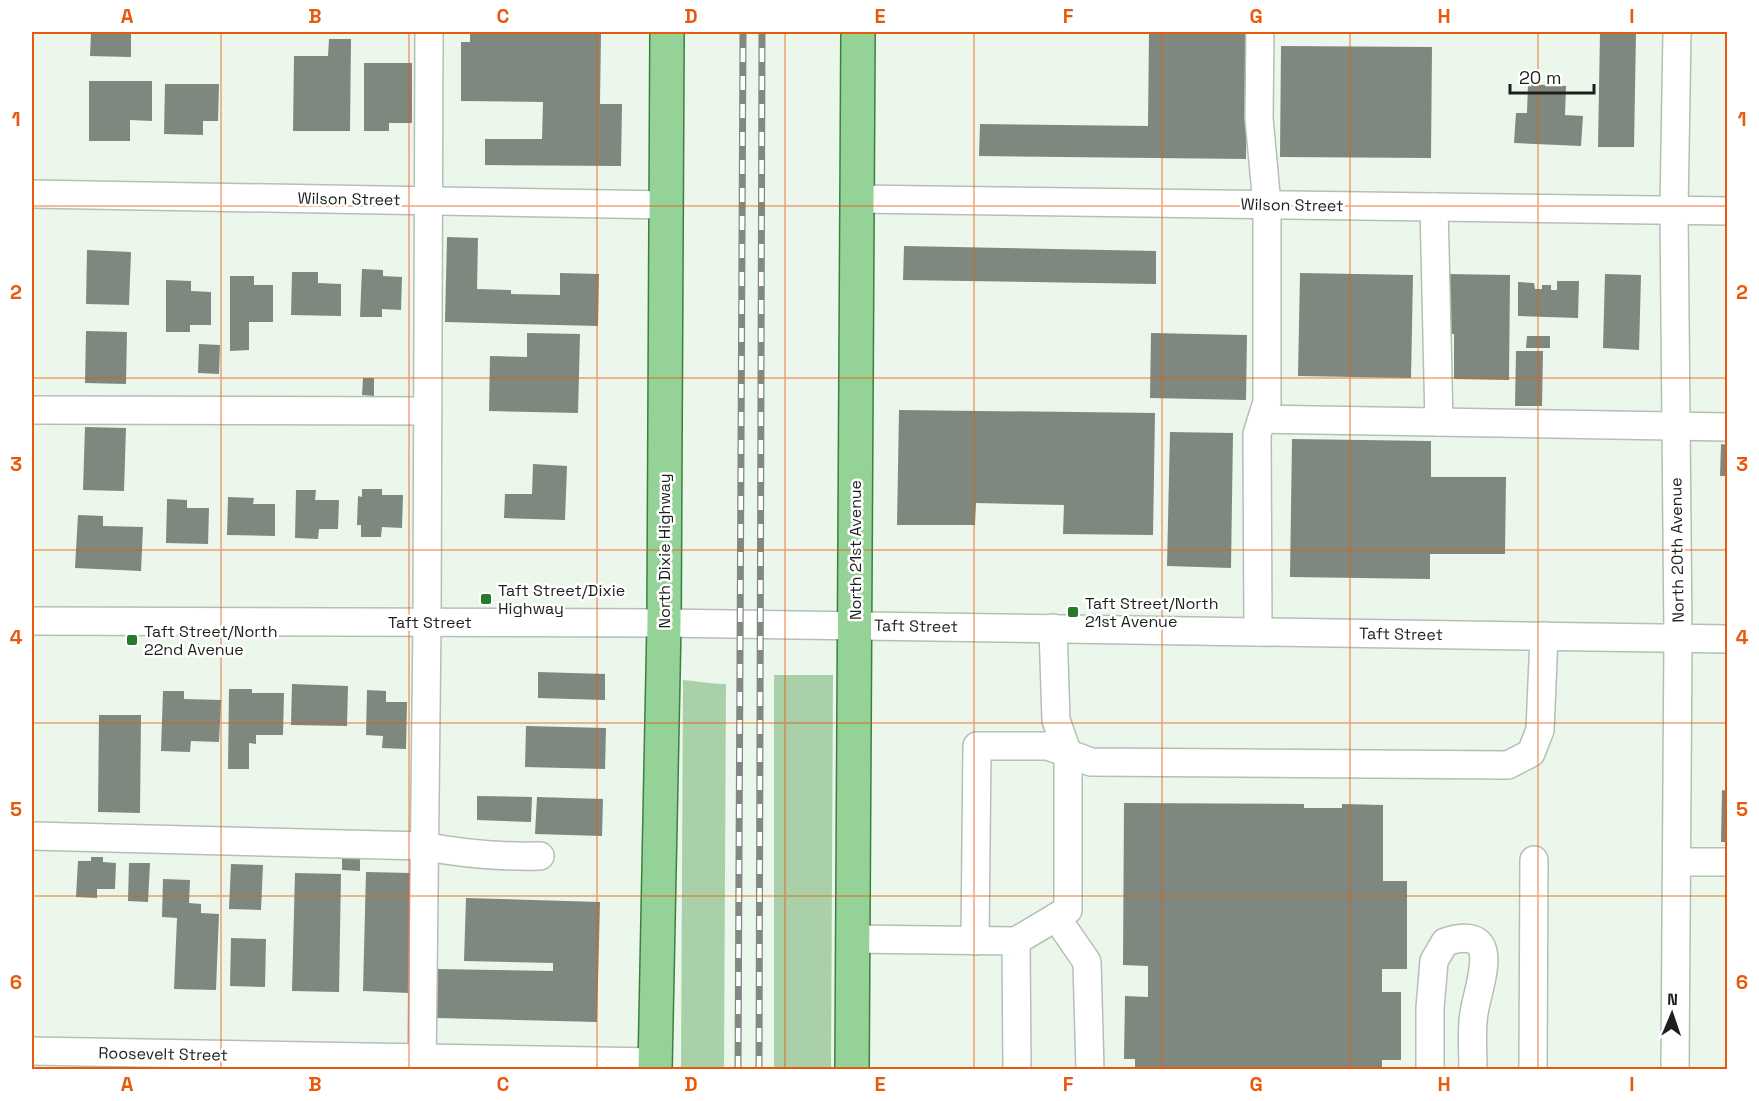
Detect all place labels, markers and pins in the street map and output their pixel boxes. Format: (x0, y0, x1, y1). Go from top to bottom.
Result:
place label: Taft Street/Dixie Highway (498, 580, 625, 619)
marker: Taft Street/Dixie Highway (479, 592, 493, 606)
place label: Taft Street/North 21st Avenue (1085, 593, 1219, 632)
marker: Taft Street/North 21st Avenue (1066, 605, 1080, 619)
place label: Taft Street/North 22nd Avenue (144, 621, 278, 660)
marker: Taft Street/North 22nd Avenue (125, 633, 139, 647)

